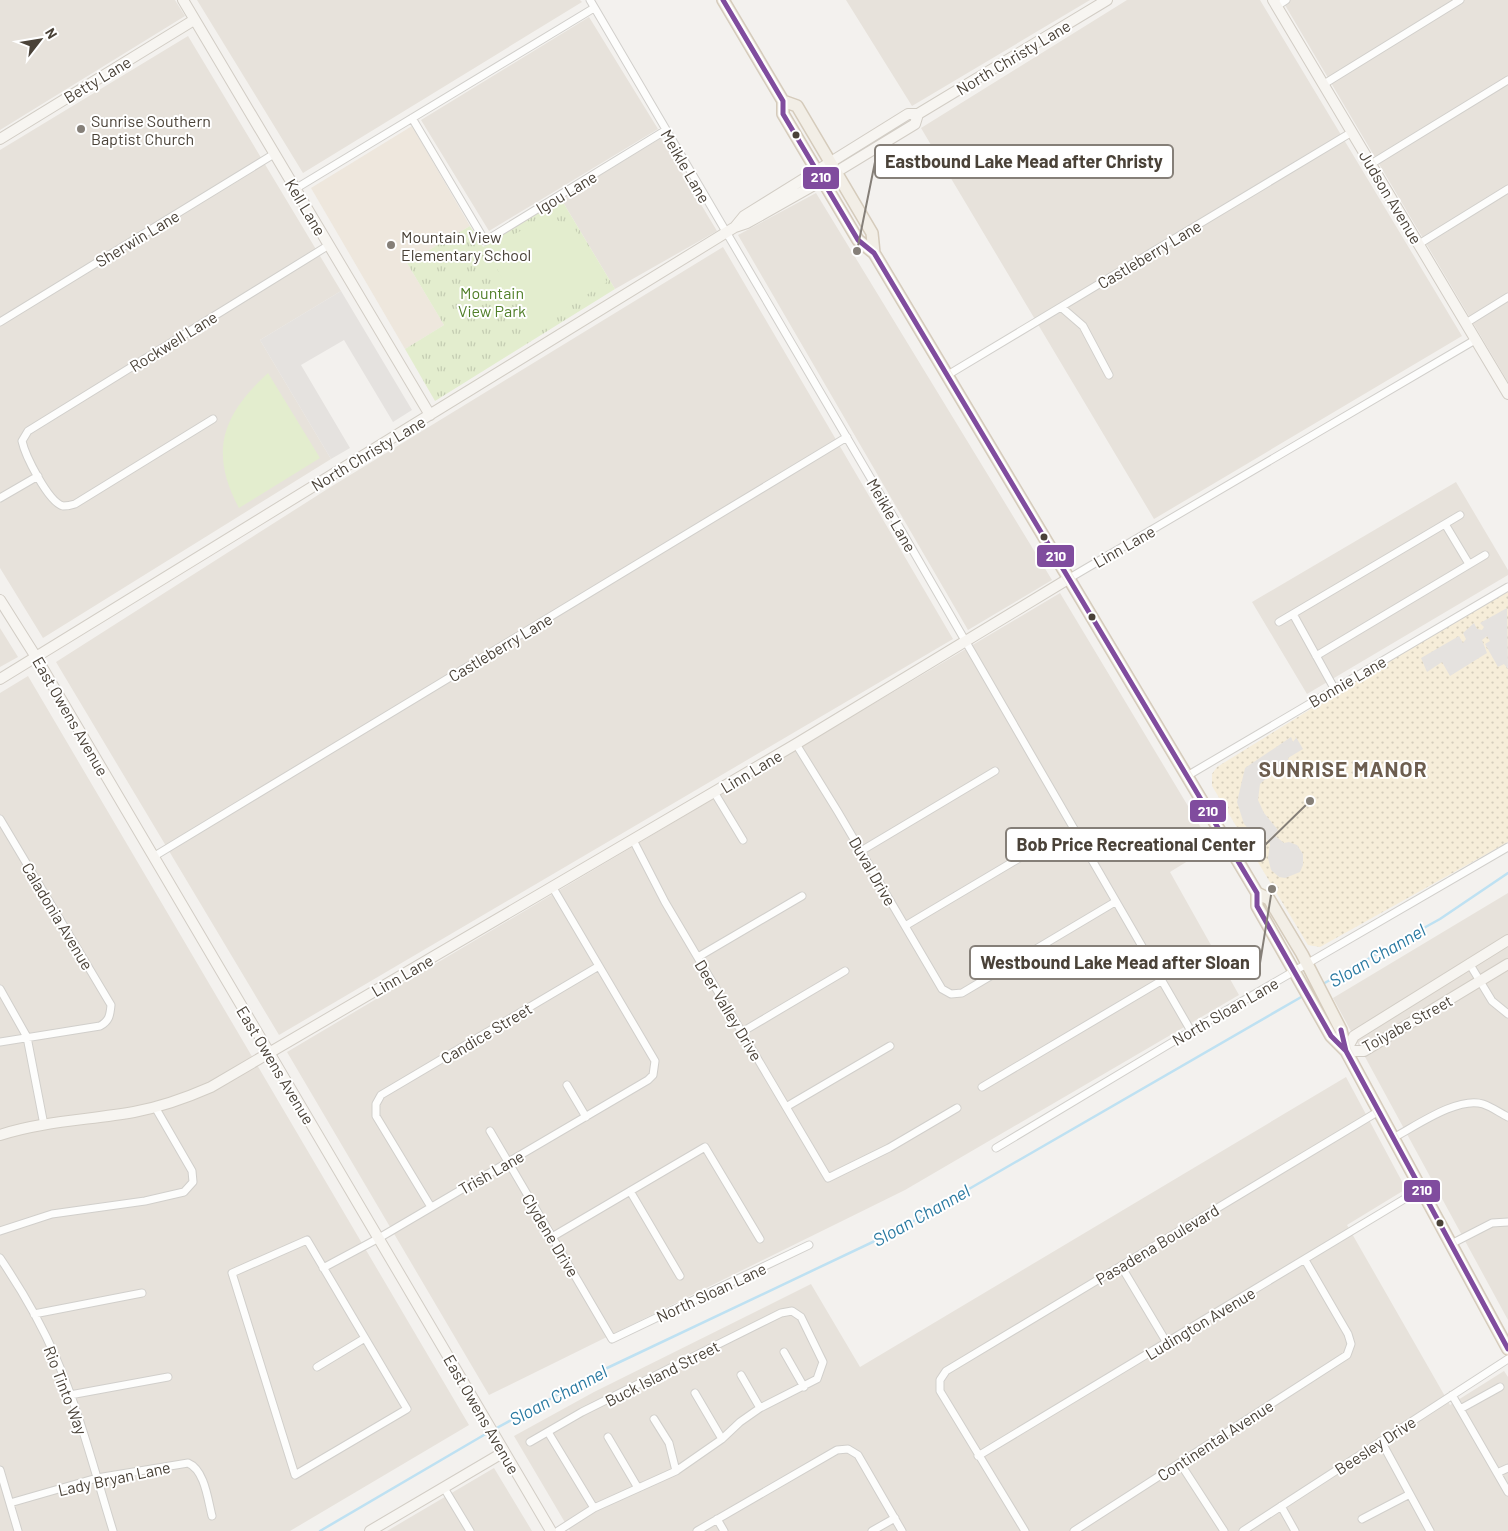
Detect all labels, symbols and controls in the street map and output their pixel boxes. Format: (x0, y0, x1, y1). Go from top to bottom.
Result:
north arrow (15, 15, 65, 65)
street label: North Christy Lane (952, 15, 1074, 99)
text: N (42, 25, 61, 41)
street label: Betty Lane (60, 52, 134, 106)
place label: Sunrise Southern Baptist Church (91, 111, 211, 148)
marker: Sunrise Southern Baptist Church (75, 123, 87, 135)
street label: Meikle Lane (657, 126, 715, 206)
unlabelled marker (791, 130, 801, 140)
callout: Eastbound Lake Mead after Christy (875, 145, 1173, 178)
street label: Judson Avenue (1356, 147, 1426, 247)
text: Eastbound Lake Mead after Christy (885, 150, 1163, 172)
street label: Igou Lane (532, 166, 600, 218)
line badge: 210 (802, 166, 840, 190)
text: 210 (811, 168, 831, 185)
street label: Kell Lane (282, 175, 330, 239)
street label: Sherwin Lane (92, 206, 182, 270)
street label: Castleberry Lane (1094, 216, 1204, 292)
place label: Mountain View Elementary School (401, 227, 531, 264)
marker: Mountain View Elementary School (385, 239, 397, 251)
park label: Mountain View Park (458, 283, 526, 320)
street label: Rockwell Lane (126, 307, 220, 375)
street label: North Christy Lane (307, 411, 429, 495)
street label: Meikle Lane (863, 475, 921, 555)
street label: Linn Lane (1090, 521, 1158, 571)
unlabelled marker (1039, 532, 1049, 542)
line badge: 210 (1036, 544, 1075, 568)
text: 210 (1046, 547, 1066, 564)
street label: Castleberry Lane (445, 609, 555, 685)
unlabelled marker (1087, 612, 1097, 622)
street label: Bonnie Lane (1305, 651, 1389, 711)
street label: East Owens Avenue (29, 653, 113, 779)
street label: Linn Lane (717, 745, 785, 797)
district label: SUNRISE MANOR (1258, 756, 1428, 781)
line badge: 210 (1189, 799, 1227, 823)
text: 210 (1198, 802, 1218, 819)
callout: Bob Price Recreational Center (1006, 828, 1265, 861)
street label: Duval Drive (846, 833, 900, 909)
text: Bob Price Recreational Center (1016, 833, 1256, 855)
street label: Caladonia Avenue (18, 859, 98, 973)
water label: Sloan Channel (1325, 919, 1429, 991)
callout: Westbound Lake Mead after Sloan (970, 946, 1260, 979)
street label: Linn Lane (368, 950, 436, 1000)
text: Westbound Lake Mead after Sloan (980, 951, 1250, 973)
street label: Deer Valley Drive (691, 956, 767, 1064)
street label: North Sloan Lane (1169, 973, 1281, 1049)
street label: Toiyabe Street (1359, 990, 1455, 1056)
street label: Candice Street (437, 998, 535, 1068)
street label: East Owens Avenue (233, 1002, 319, 1128)
street label: Trish Lane (455, 1146, 527, 1198)
water label: Sloan Channel (869, 1179, 973, 1251)
line badge: 210 (1403, 1179, 1441, 1203)
text: 210 (1412, 1181, 1432, 1198)
street label: Clydene Drive (519, 1190, 583, 1280)
street label: Pasadena Boulevard (1092, 1200, 1222, 1288)
unlabelled marker (1435, 1218, 1445, 1228)
street label: North Sloan Lane (653, 1258, 769, 1326)
street label: Ludington Avenue (1142, 1283, 1258, 1363)
street label: Buck Island Street (602, 1336, 722, 1410)
street label: Rio Tinto Way (40, 1343, 92, 1438)
street label: East Owens Avenue (440, 1351, 524, 1477)
water label: Sloan Channel (505, 1360, 611, 1430)
street label: Continental Avenue (1153, 1395, 1277, 1485)
street label: Beesley Drive (1331, 1412, 1419, 1478)
street label: Lady Bryan Lane (56, 1457, 172, 1499)

